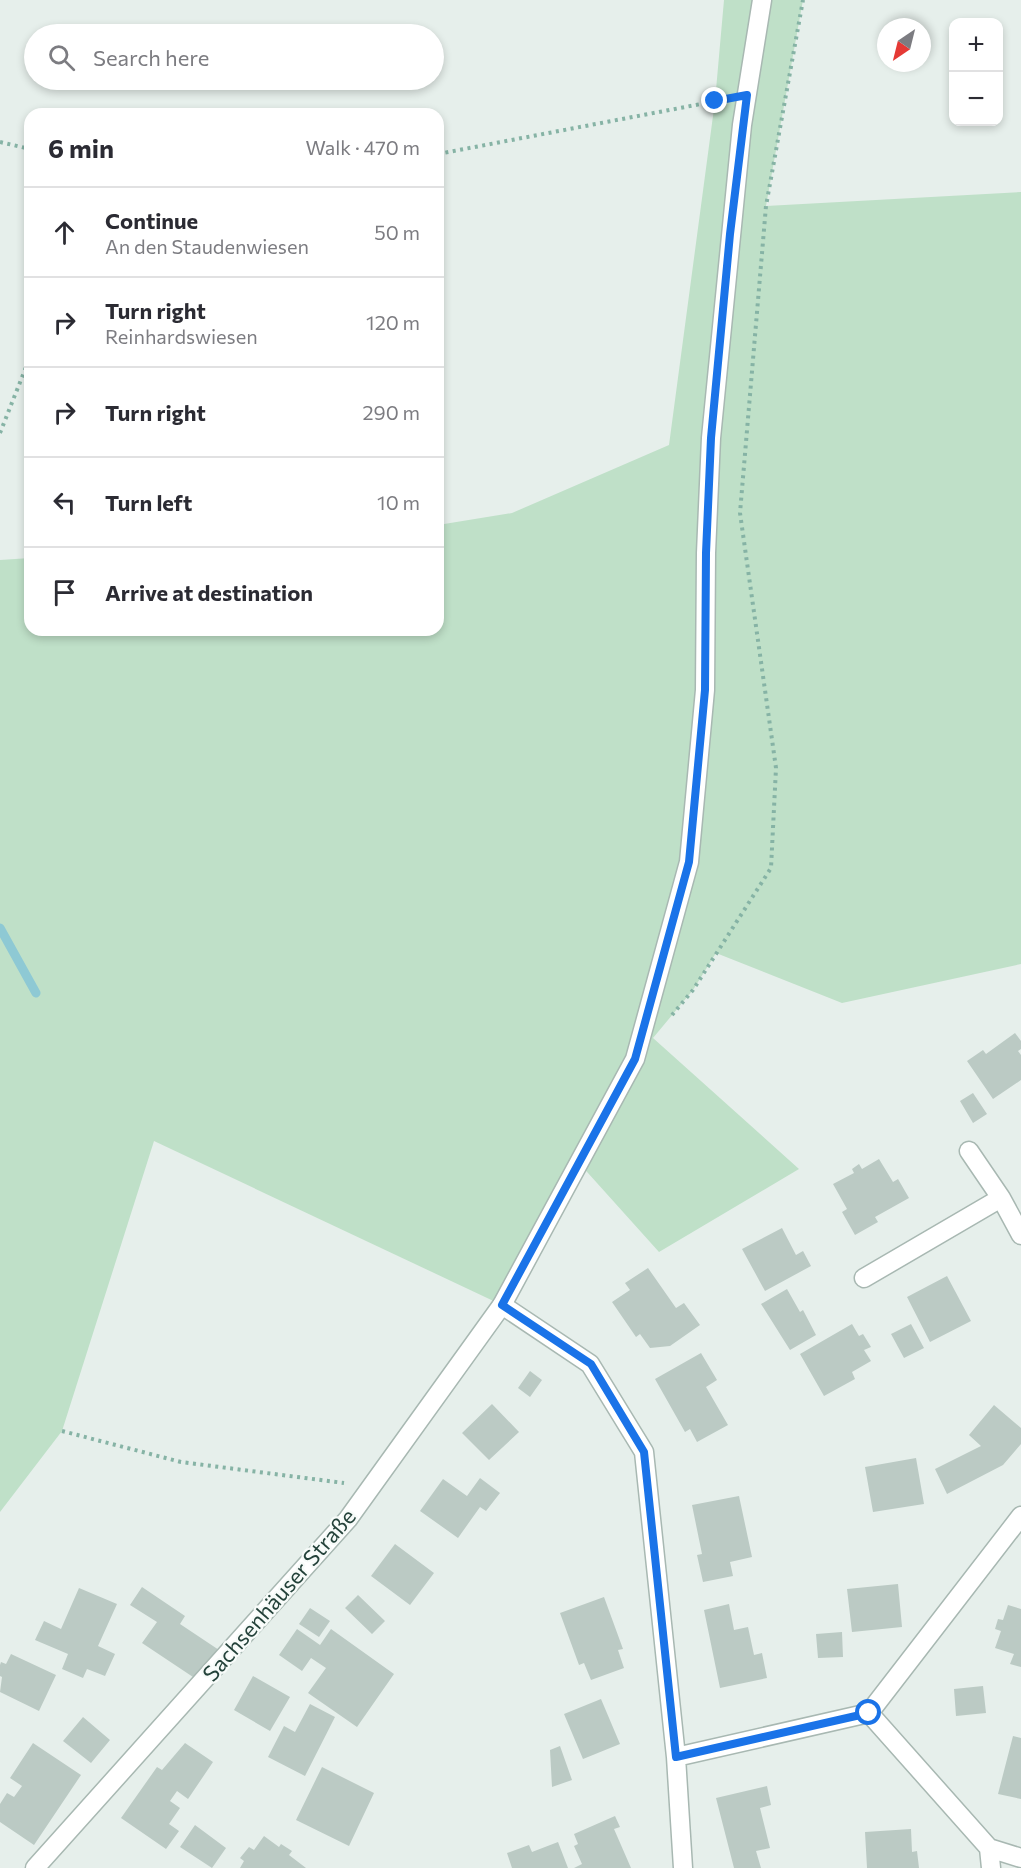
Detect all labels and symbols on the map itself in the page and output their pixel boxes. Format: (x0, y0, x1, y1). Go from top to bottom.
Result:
north arrow (877, 18, 931, 72)
route end (701, 87, 727, 113)
street label: Sachsenhäuser Straße (196, 1503, 361, 1686)
route start (855, 1699, 881, 1725)

